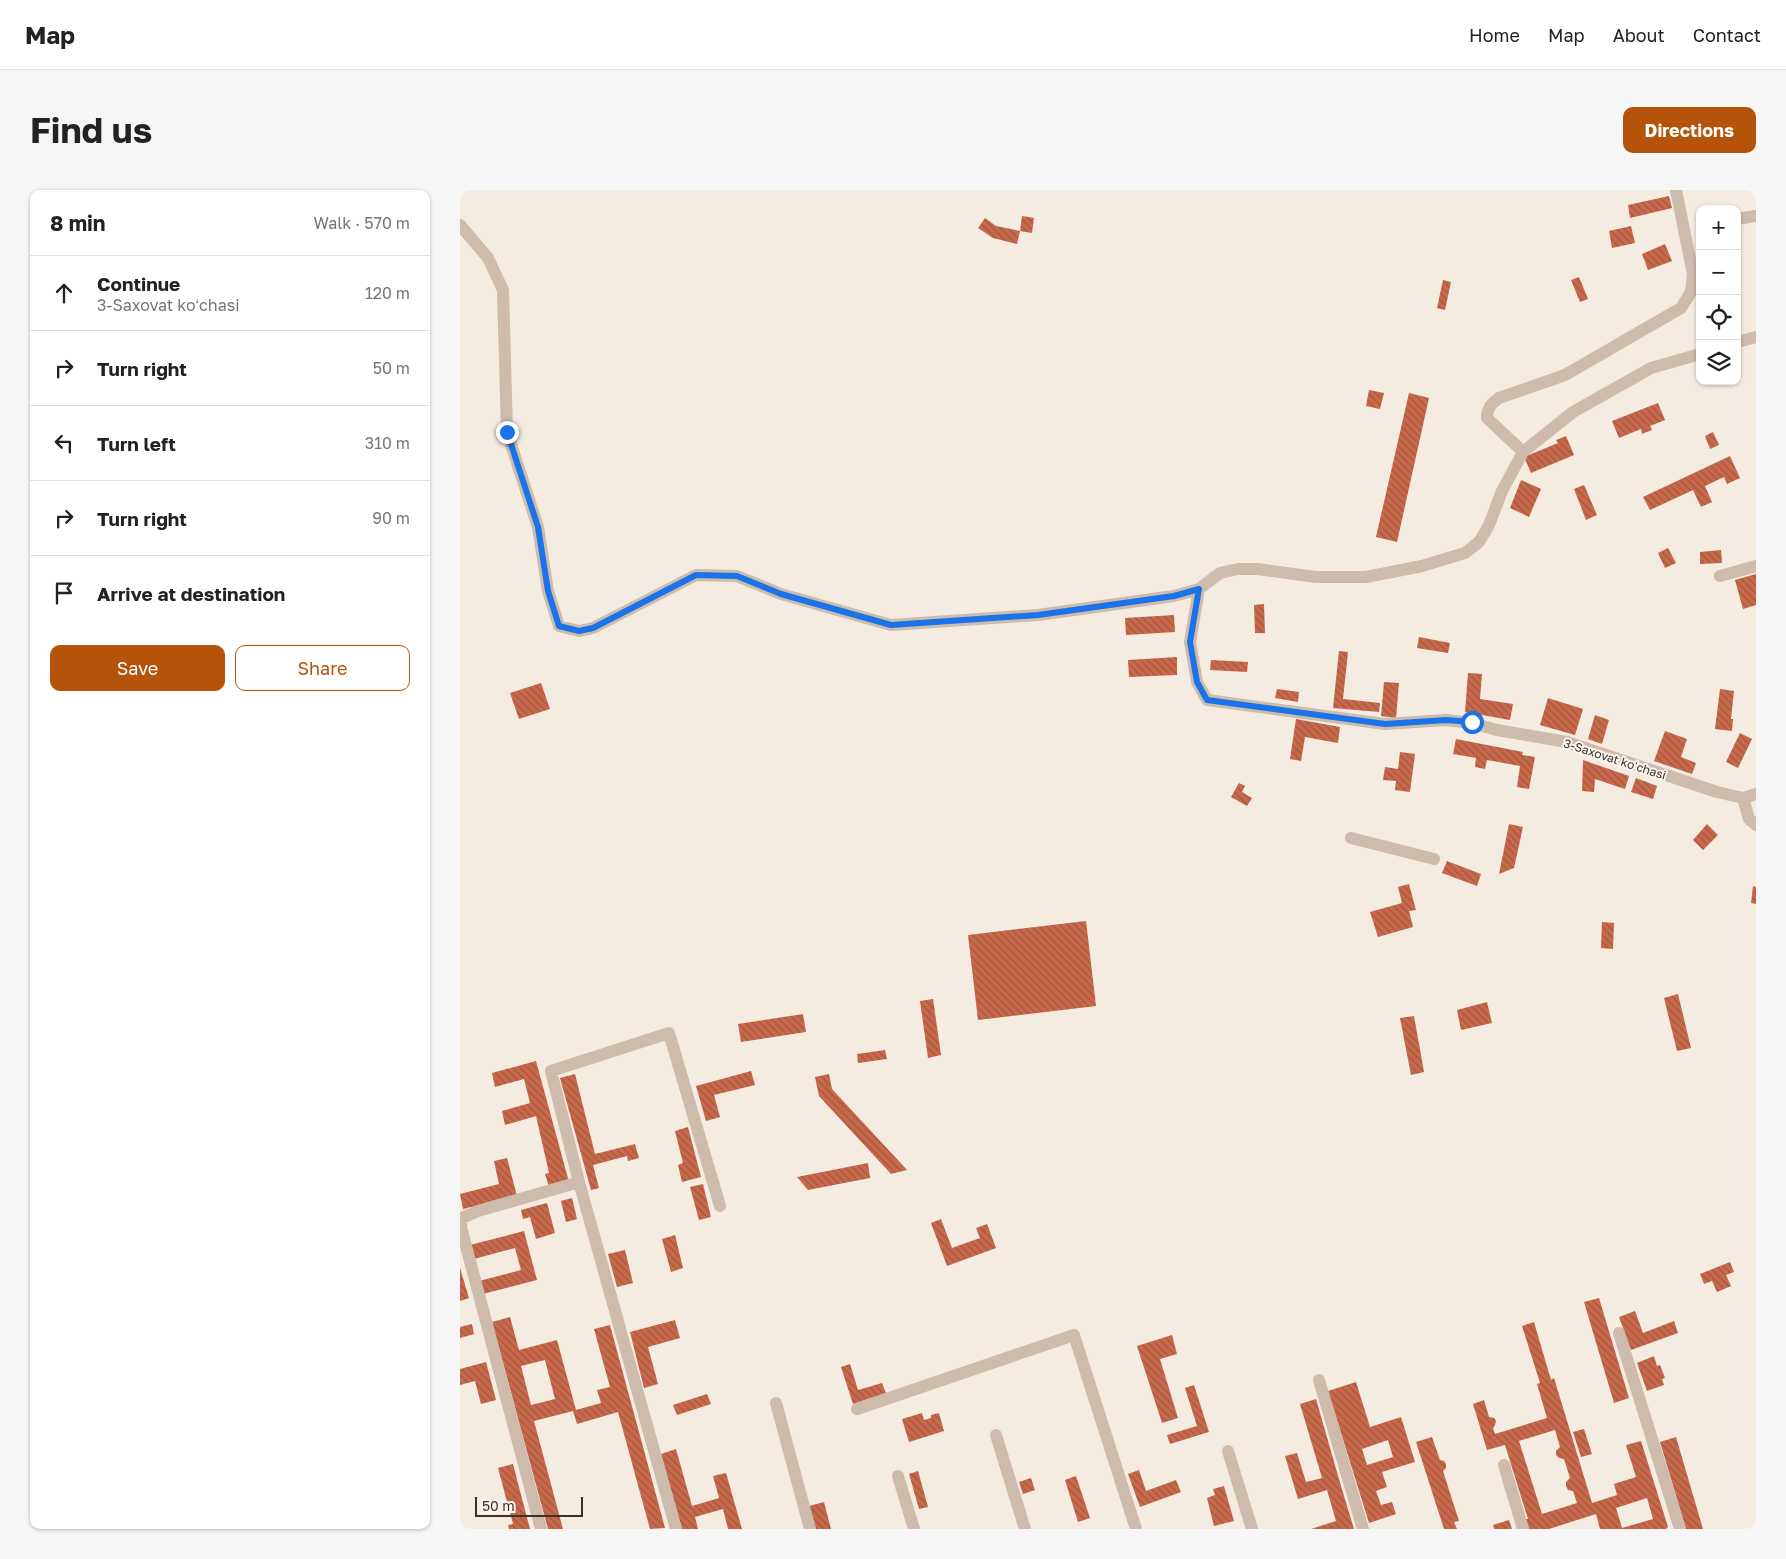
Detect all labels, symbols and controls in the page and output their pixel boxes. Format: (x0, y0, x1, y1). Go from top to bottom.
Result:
text: Map (25, 20, 75, 49)
text: Home (1469, 24, 1520, 46)
text: Map (1548, 24, 1585, 46)
text: About (1613, 24, 1665, 46)
text: Contact (1693, 24, 1761, 46)
button: Directions (1623, 107, 1756, 153)
text: Find us (30, 109, 152, 151)
map controls (1696, 205, 1741, 385)
button: + (1696, 205, 1741, 250)
text: 8 min (50, 210, 106, 236)
text: Walk · 570 m (313, 213, 410, 233)
button: − (1696, 250, 1741, 295)
text: Continue (97, 272, 180, 295)
icon: ahead (50, 279, 78, 307)
text: 120 m (365, 283, 410, 303)
text: 3-Saxovat koʻchasi (97, 295, 239, 315)
button: locate (1696, 295, 1741, 340)
button: layers (1696, 340, 1741, 385)
icon: right (50, 354, 78, 382)
text: Turn right (97, 357, 187, 380)
text: 50 m (373, 358, 410, 378)
route end (496, 421, 519, 444)
icon: left (50, 429, 78, 457)
text: Turn left (97, 432, 176, 455)
text: 310 m (365, 433, 410, 453)
icon: right (50, 504, 78, 532)
text: Turn right (97, 507, 187, 530)
text: 90 m (372, 508, 410, 528)
icon: arrive (50, 579, 78, 607)
text: Arrive at destination (97, 582, 285, 605)
button: Save (50, 645, 225, 691)
button: Share (235, 645, 410, 691)
route start (1461, 711, 1484, 734)
street label: 3-Saxovat koʻchasi (1562, 735, 1668, 783)
scale bar (475, 1494, 582, 1517)
text: 50 m (482, 1497, 515, 1514)

